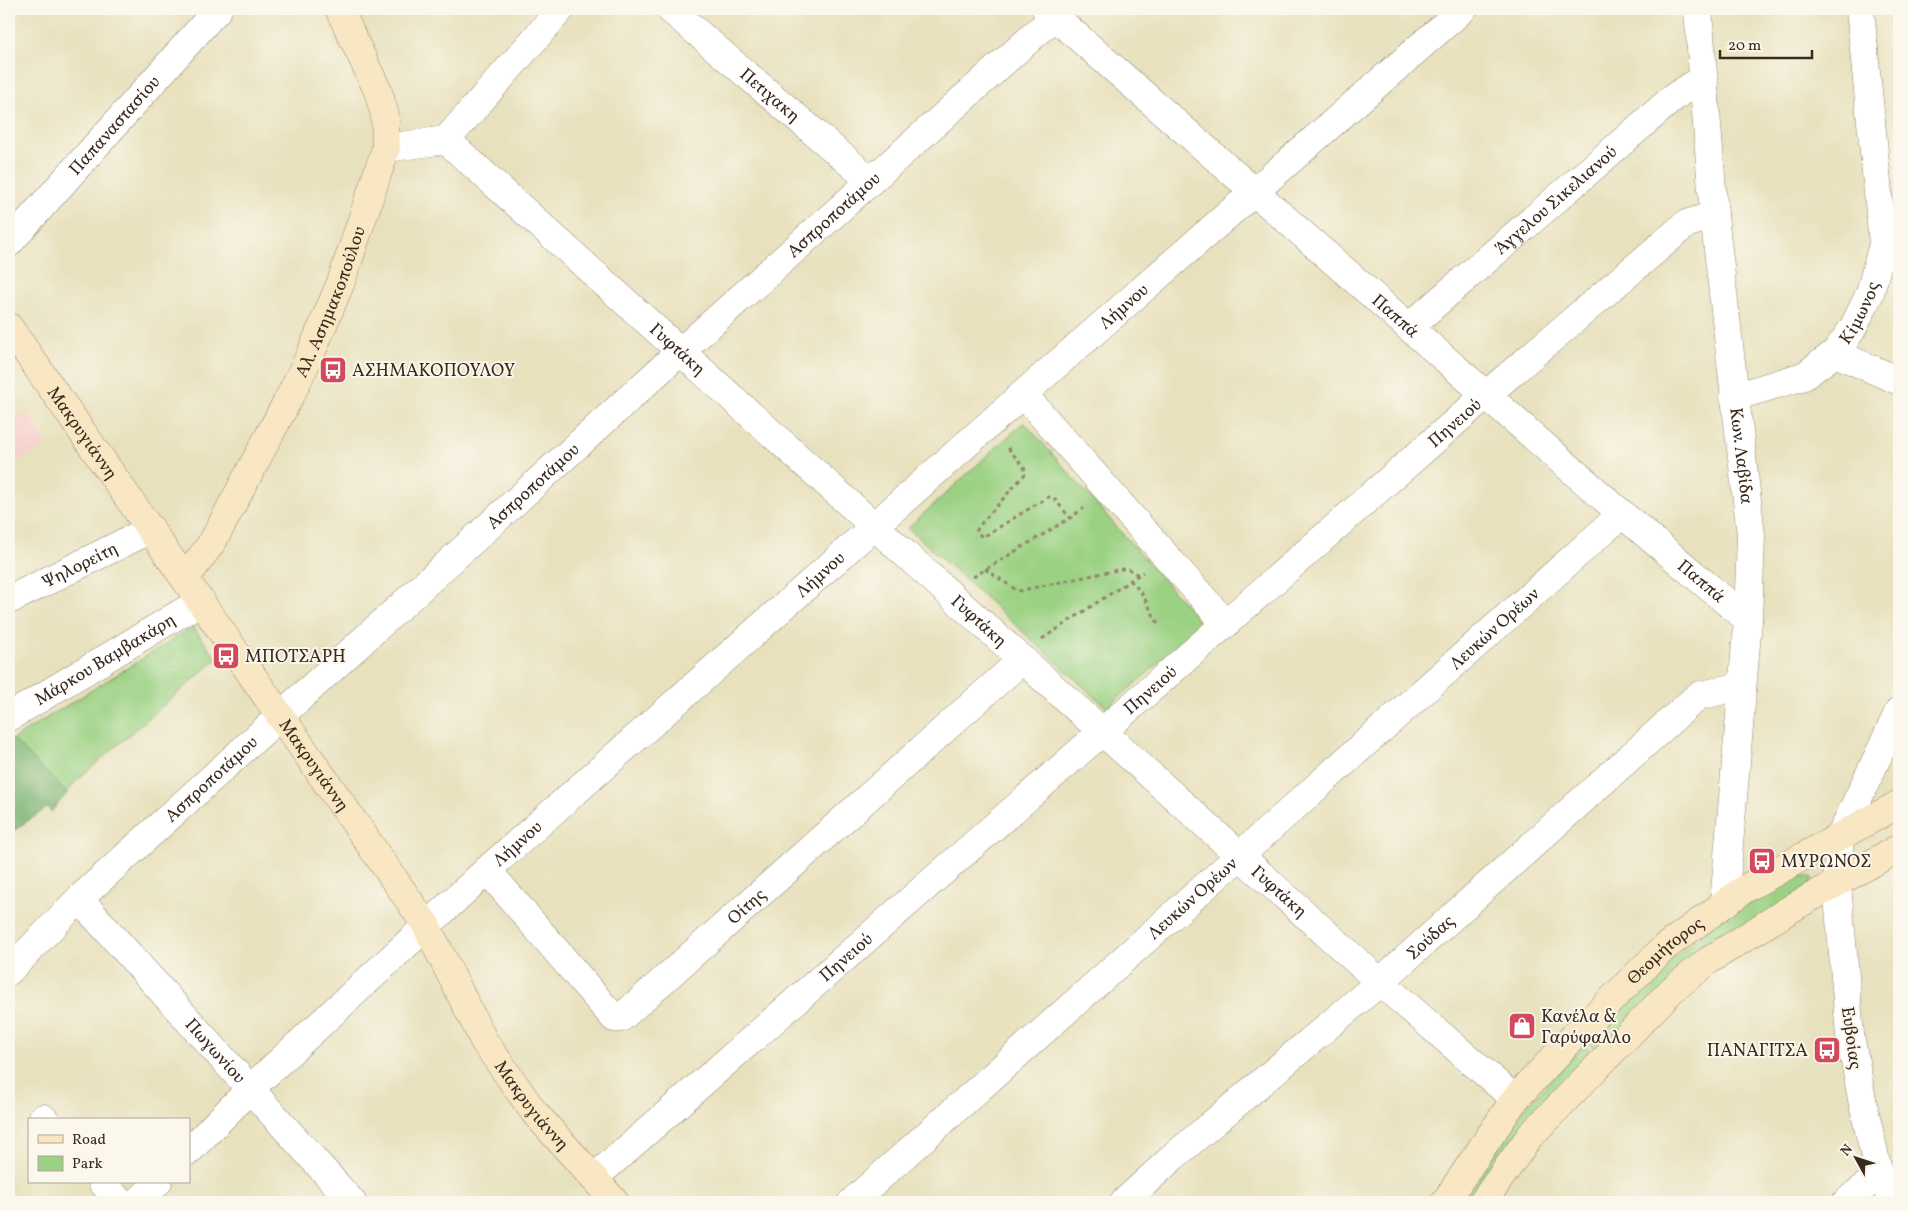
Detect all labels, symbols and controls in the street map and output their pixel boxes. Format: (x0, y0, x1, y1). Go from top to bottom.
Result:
scale bar (1720, 28, 1813, 60)
text: 20 m (1728, 36, 1761, 57)
street label: Πετιχακη (734, 63, 805, 129)
street label: Παπαναστασίου (64, 71, 167, 182)
street label: Άγγελου Σικελιανού (1490, 141, 1623, 261)
street label: Ασπροποτάμου (782, 167, 887, 264)
street label: Αλ. Ασημακοπούλου (290, 223, 373, 382)
street label: Λήμνου (1094, 278, 1155, 336)
street label: Κίμωνος (1834, 279, 1886, 350)
street label: Παππά (1365, 289, 1424, 345)
street label: Γυφτάκη (643, 318, 710, 382)
bus stop icon: ΑΣΗΜΑΚΟΠΟΥΛΟΥ (318, 355, 348, 385)
place label: ΑΣΗΜΑΚΟΠΟΥΛΟΥ (352, 359, 515, 384)
street label: Μακρυγιάννη (40, 382, 123, 485)
street label: Πηνειού (1423, 393, 1488, 454)
street label: Κων. Λαβίδα (1722, 406, 1758, 506)
street label: Ασπροποτάμου (482, 438, 586, 536)
street label: Ψηλορείτη (38, 537, 123, 596)
street label: Λήμνου (791, 547, 851, 604)
street label: Παππά (1671, 555, 1730, 610)
street label: Λευκών Ορέων (1445, 582, 1546, 676)
street label: Γυφτάκη (945, 590, 1012, 654)
street label: Μάρκου Βαμβακάρη (30, 608, 181, 713)
bus stop icon: ΜΠΟΤΣΑΡΗ (211, 641, 241, 671)
place label: ΜΠΟΤΣΑΡΗ (245, 645, 346, 670)
street label: Πηνειού (1119, 660, 1183, 721)
street label: Μακρυγιάννη (272, 714, 354, 817)
street label: Ασπροποτάμου (160, 731, 264, 829)
street label: Λήμνου (488, 815, 548, 873)
bus stop icon: ΜΥΡΩΝΟΣ (1747, 846, 1777, 876)
place label: ΜΥΡΩΝΟΣ (1781, 850, 1871, 875)
street label: Λευκών Ορέων (1143, 852, 1244, 946)
street label: Γυφτάκη (1245, 860, 1312, 924)
street label: Οίτης (723, 883, 772, 931)
street label: Σούδας (1402, 910, 1461, 966)
street label: Θεομήτορος (1622, 912, 1709, 991)
street label: Πηνειού (815, 928, 879, 989)
place label: Κανέλα & Γαρύφαλλο (1541, 1005, 1631, 1051)
street label: Ευβοίας (1834, 1005, 1867, 1071)
shop icon: Κανέλα & Γαρύφαλλο (1507, 1011, 1537, 1041)
street label: Πωγωνίου (178, 1013, 251, 1090)
bus stop icon: ΠΑΝΑΓΙΤΣΑ (1812, 1035, 1842, 1065)
place label: ΠΑΝΑΓΙΤΣΑ (1707, 1039, 1808, 1064)
street label: Μακρυγιάννη (488, 1056, 574, 1157)
legend (28, 1118, 190, 1184)
text: Road (72, 1130, 106, 1151)
north arrow (1830, 1134, 1880, 1184)
text: N (1837, 1141, 1858, 1161)
text: Park (72, 1154, 103, 1175)

